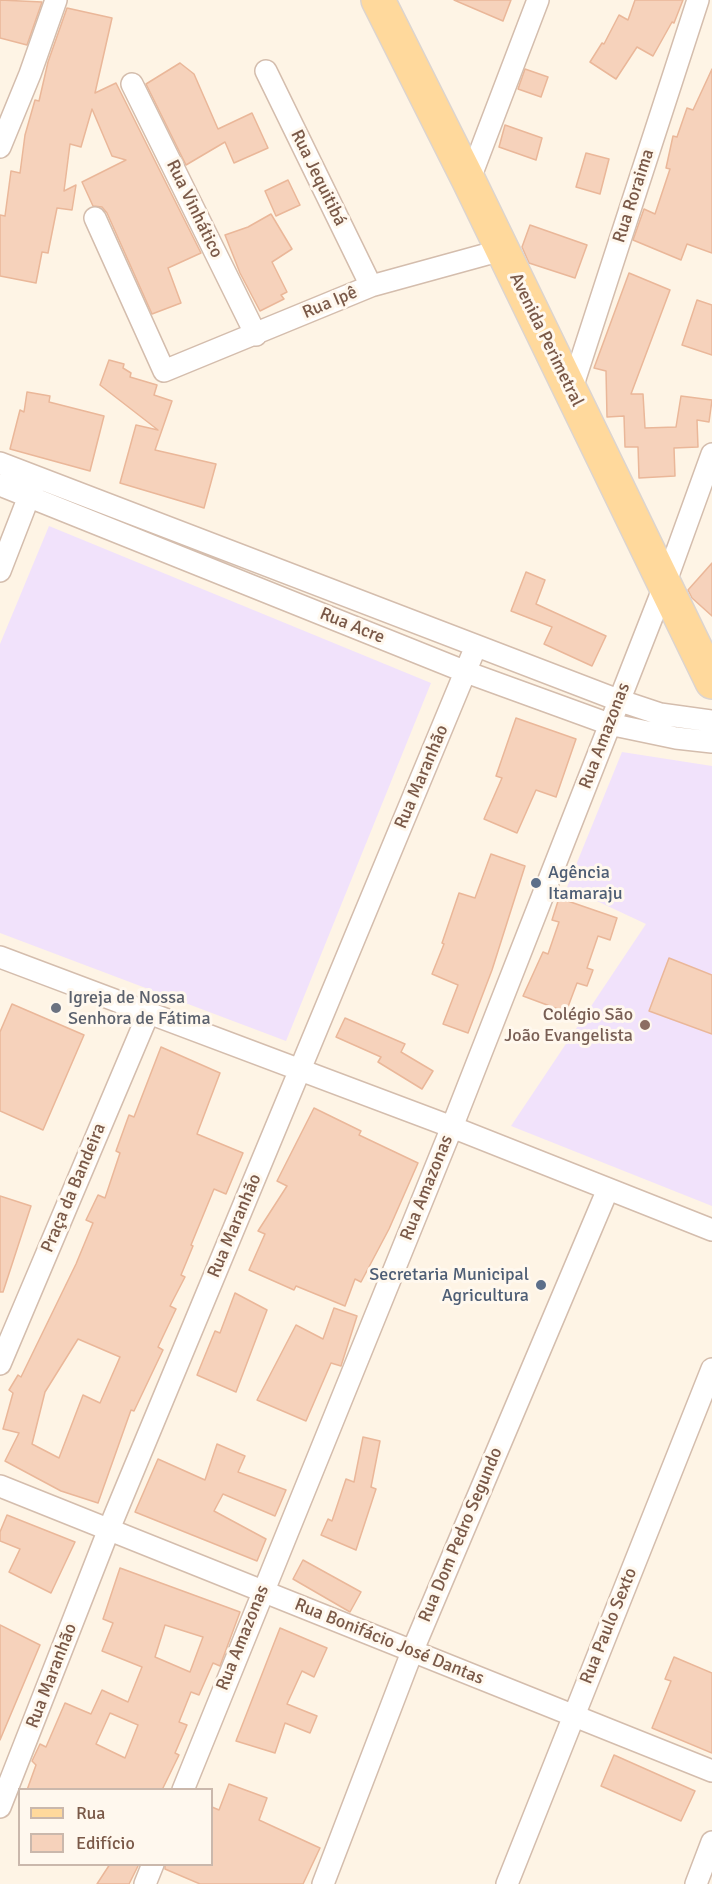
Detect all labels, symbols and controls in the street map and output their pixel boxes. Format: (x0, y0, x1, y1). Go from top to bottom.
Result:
street label: Rua Jequitibá (285, 126, 351, 230)
street label: Rua Roraima (609, 146, 659, 246)
street label: Rua Vinhático (161, 157, 227, 261)
street label: Avenida Perimetral (504, 270, 588, 410)
street label: Rua Ipê (299, 282, 361, 324)
street label: Rua Acre (316, 603, 388, 649)
street label: Rua Amazonas (575, 680, 635, 792)
street label: Rua Maranhão (390, 722, 454, 832)
place label: Agência Itamaraju (548, 862, 623, 904)
marker: Agência Itamaraju (529, 876, 543, 890)
place label: Igreja de Nossa Senhora de Fátima (68, 987, 211, 1030)
marker: Igreja de Nossa Senhora de Fátima (49, 1001, 63, 1015)
place label: Colégio São João Evangelista (504, 1004, 633, 1046)
marker: Colégio São João Evangelista (638, 1018, 652, 1032)
street label: Praça da Bandeira (37, 1120, 111, 1256)
street label: Rua Amazonas (396, 1132, 458, 1244)
street label: Rua Maranhão (203, 1171, 267, 1281)
place label: Secretaria Municipal Agricultura (369, 1264, 529, 1306)
marker: Secretaria Municipal Agricultura (534, 1278, 548, 1292)
street label: Rua Dom Pedro Segundo (414, 1444, 508, 1626)
street label: Rua Paulo Sexto (576, 1565, 642, 1687)
street label: Rua Amazonas (212, 1582, 274, 1694)
street label: Rua Bonifácio José Dantas (291, 1594, 487, 1690)
street label: Rua Maranhão (22, 1620, 82, 1732)
legend (18, 1788, 213, 1866)
text: Rua (76, 1802, 105, 1824)
text: Edifício (76, 1832, 135, 1854)

